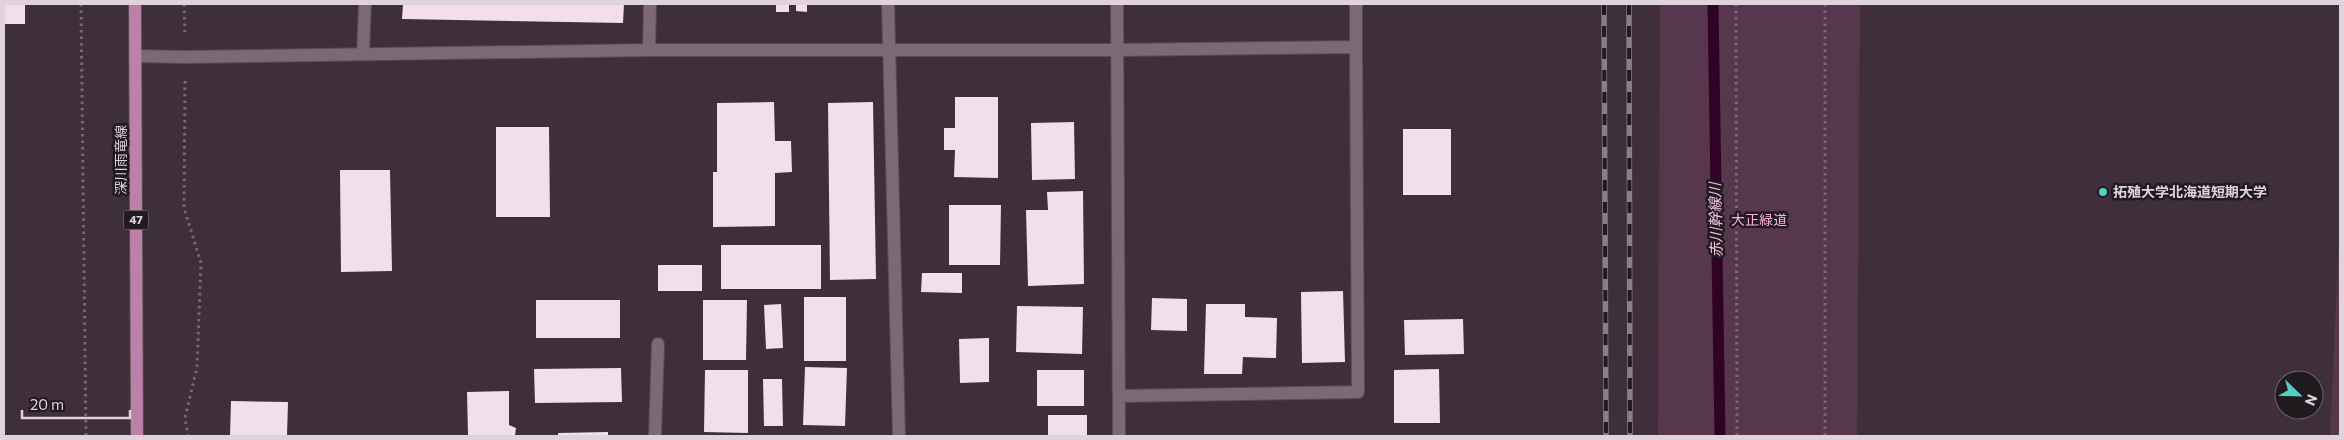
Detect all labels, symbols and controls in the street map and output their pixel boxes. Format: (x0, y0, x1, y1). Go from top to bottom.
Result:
street label: 深川雨竜線 (112, 125, 129, 195)
water label: 赤川幹線川 (1705, 180, 1725, 258)
place label: 拓殖大学北海道短期大学 (2113, 183, 2267, 200)
marker: 拓殖大学北海道短期大学 (2097, 186, 2109, 198)
road number: 47 (124, 210, 148, 230)
park label: 大正緑道 (1731, 211, 1787, 228)
north arrow (2274, 370, 2324, 420)
scale bar (22, 388, 130, 420)
text: N (2302, 392, 2321, 408)
text: 20 m (30, 395, 64, 413)

